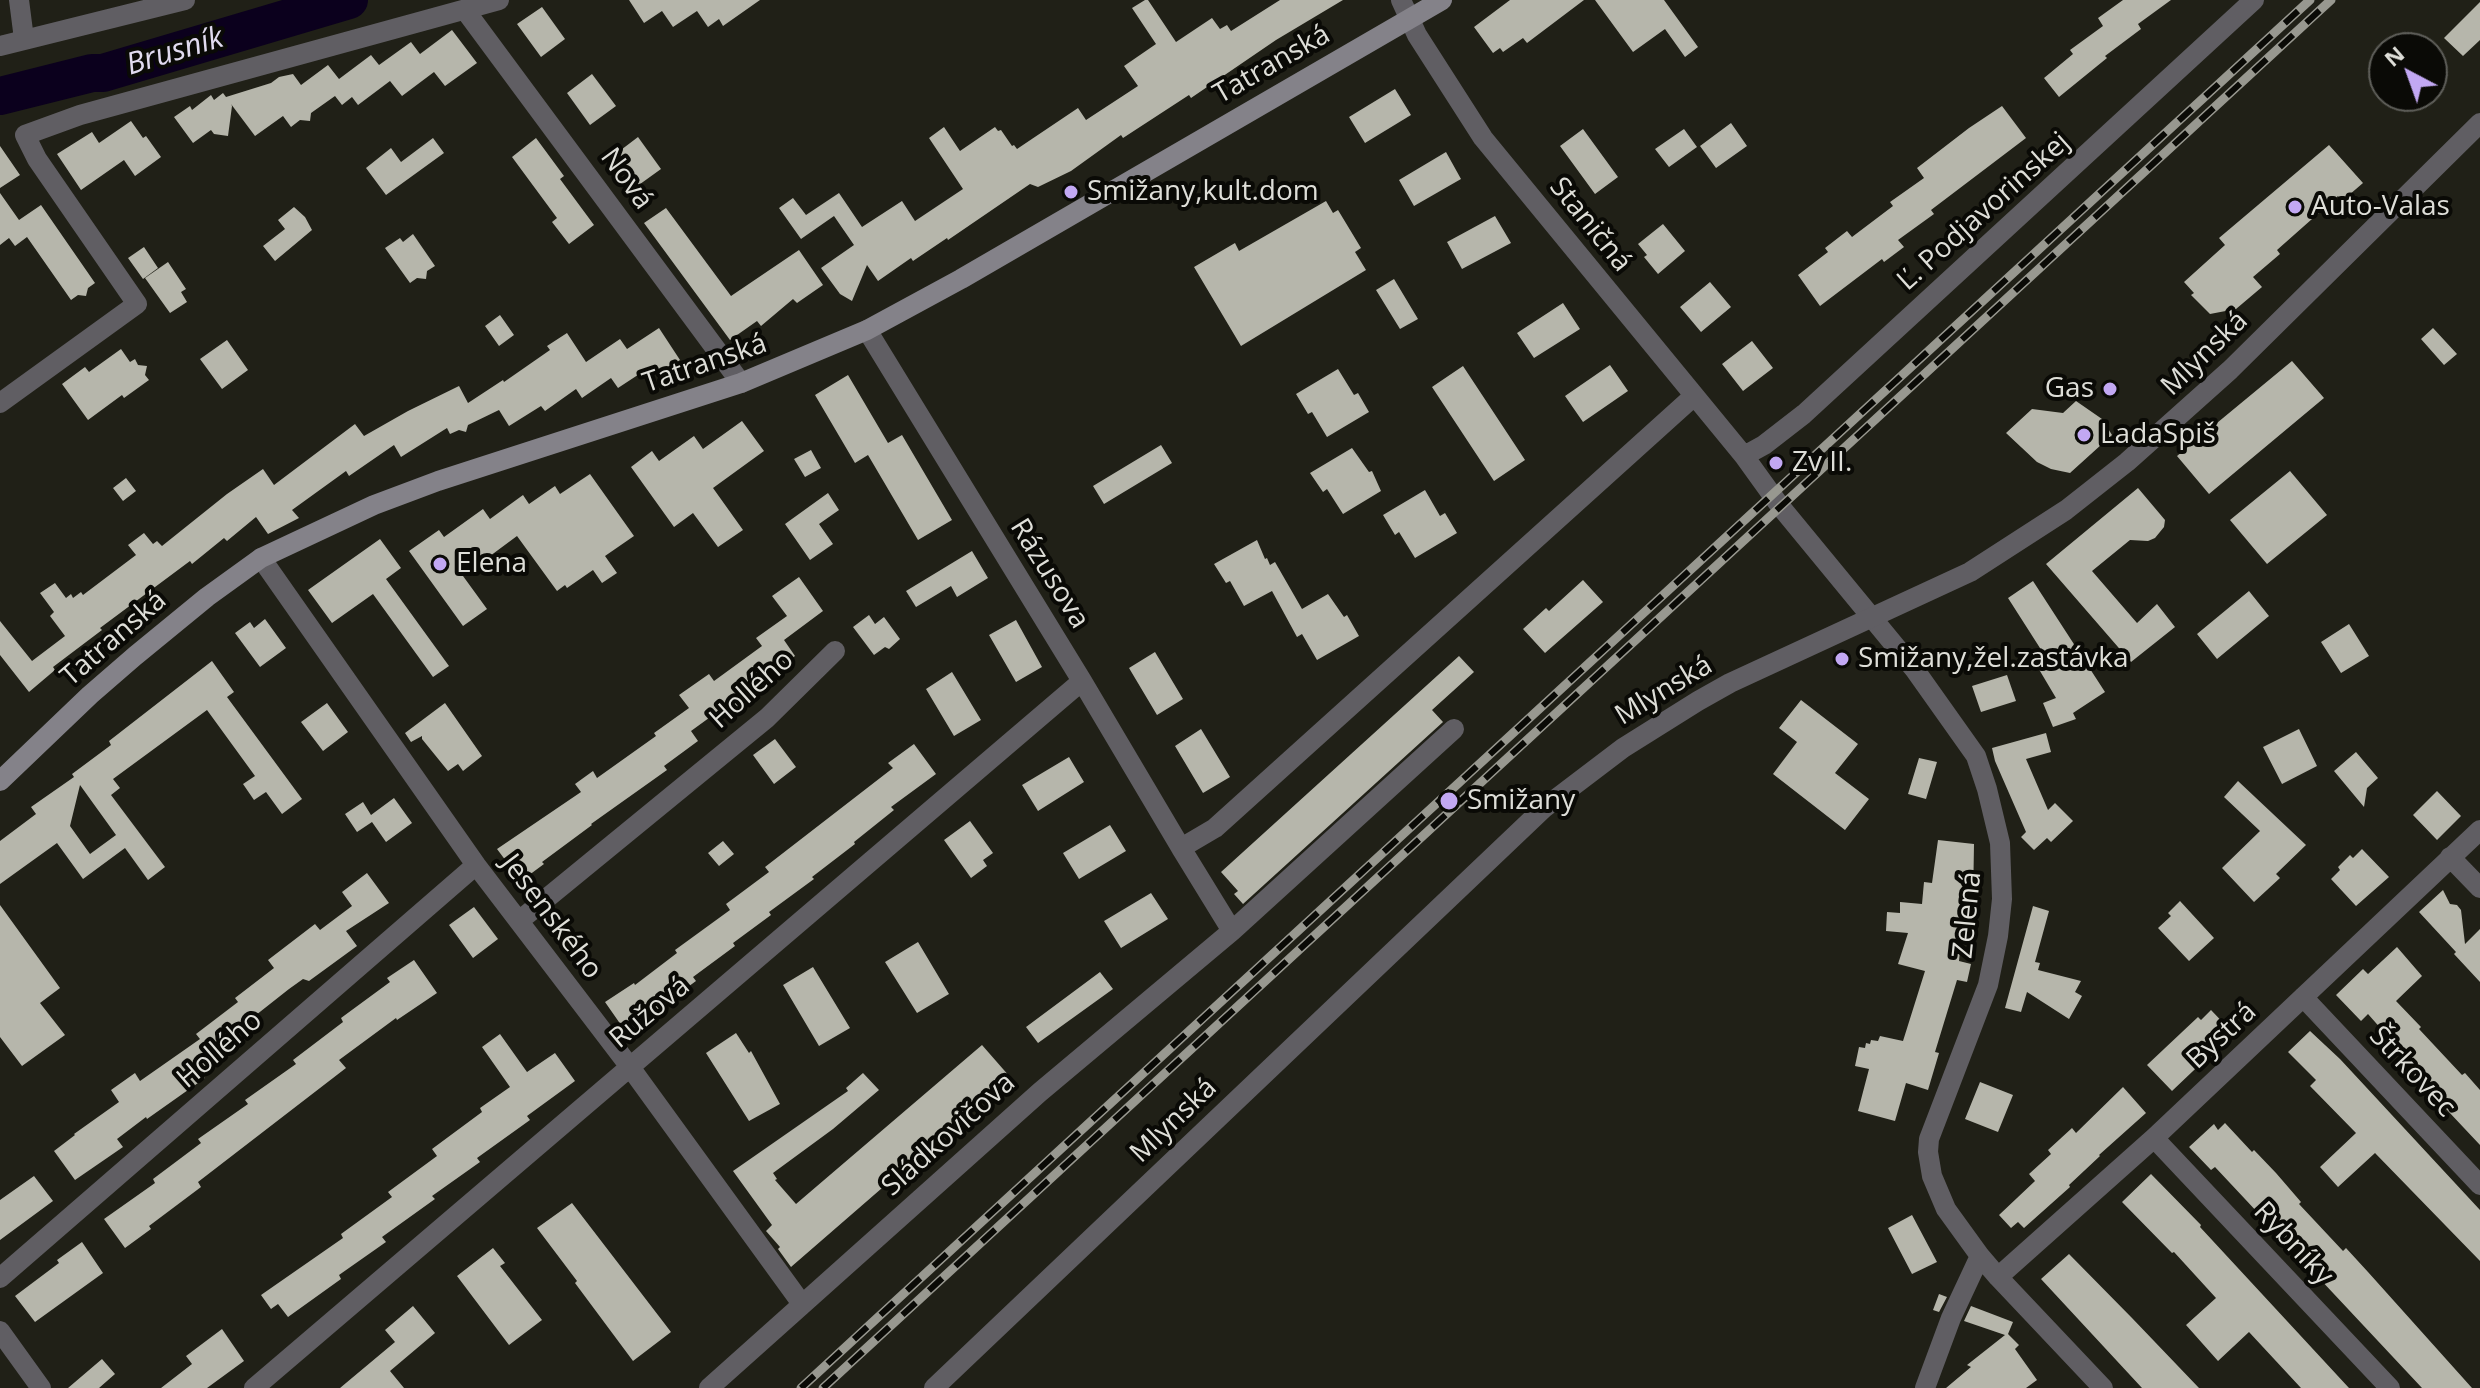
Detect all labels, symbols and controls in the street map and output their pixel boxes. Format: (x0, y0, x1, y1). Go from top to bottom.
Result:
street label: Tatranská (1208, 18, 1336, 112)
water label: Brusník (122, 20, 228, 84)
north arrow (2368, 32, 2448, 112)
text: N (2377, 38, 2410, 73)
street label: Ľ. Podjavorinskej (1891, 126, 2077, 298)
street label: Nová (593, 142, 659, 216)
street label: Staničná (1542, 171, 1638, 279)
place label: Smižany,kult.dom (1087, 175, 1319, 209)
marker: Smižany,kult.dom (1062, 183, 1080, 201)
place label: Auto-Valas (2311, 190, 2450, 224)
marker: Auto-Valas (2286, 198, 2304, 216)
street label: Mlynská (2155, 305, 2255, 403)
street label: Tatranská (639, 327, 771, 401)
place label: Gas (2045, 372, 2094, 406)
marker: Gas (2101, 380, 2119, 398)
place label: LadaSpiš (2100, 418, 2216, 452)
marker: LadaSpiš (2075, 426, 2093, 444)
place label: Zv II. (1792, 446, 1852, 480)
marker: Zv II. (1767, 454, 1785, 472)
street label: Rázusova (1002, 513, 1096, 635)
place label: Elena (456, 547, 527, 581)
marker: Elena (431, 555, 449, 573)
street label: Tatranská (54, 584, 174, 694)
place label: Smižany,žel.zastávka (1858, 642, 2129, 676)
street label: Hollého (703, 644, 801, 736)
street label: Mlynská (1609, 649, 1719, 733)
marker: Smižany,žel.zastávka (1833, 650, 1851, 668)
place label: Smižany (1467, 784, 1575, 818)
marker: Smižany (1438, 790, 1460, 812)
street label: Jesenského (493, 848, 609, 986)
street label: Zelená (1947, 870, 1989, 960)
street label: Ružová (603, 970, 697, 1056)
street label: Bystrá (2180, 996, 2264, 1076)
street label: Hollého (171, 1004, 269, 1096)
street label: Štrkovec (2362, 1020, 2462, 1124)
street label: Sládkovičova (876, 1066, 1022, 1204)
street label: Mlynská (1124, 1072, 1224, 1170)
street label: Rybníky (2246, 1195, 2340, 1293)

